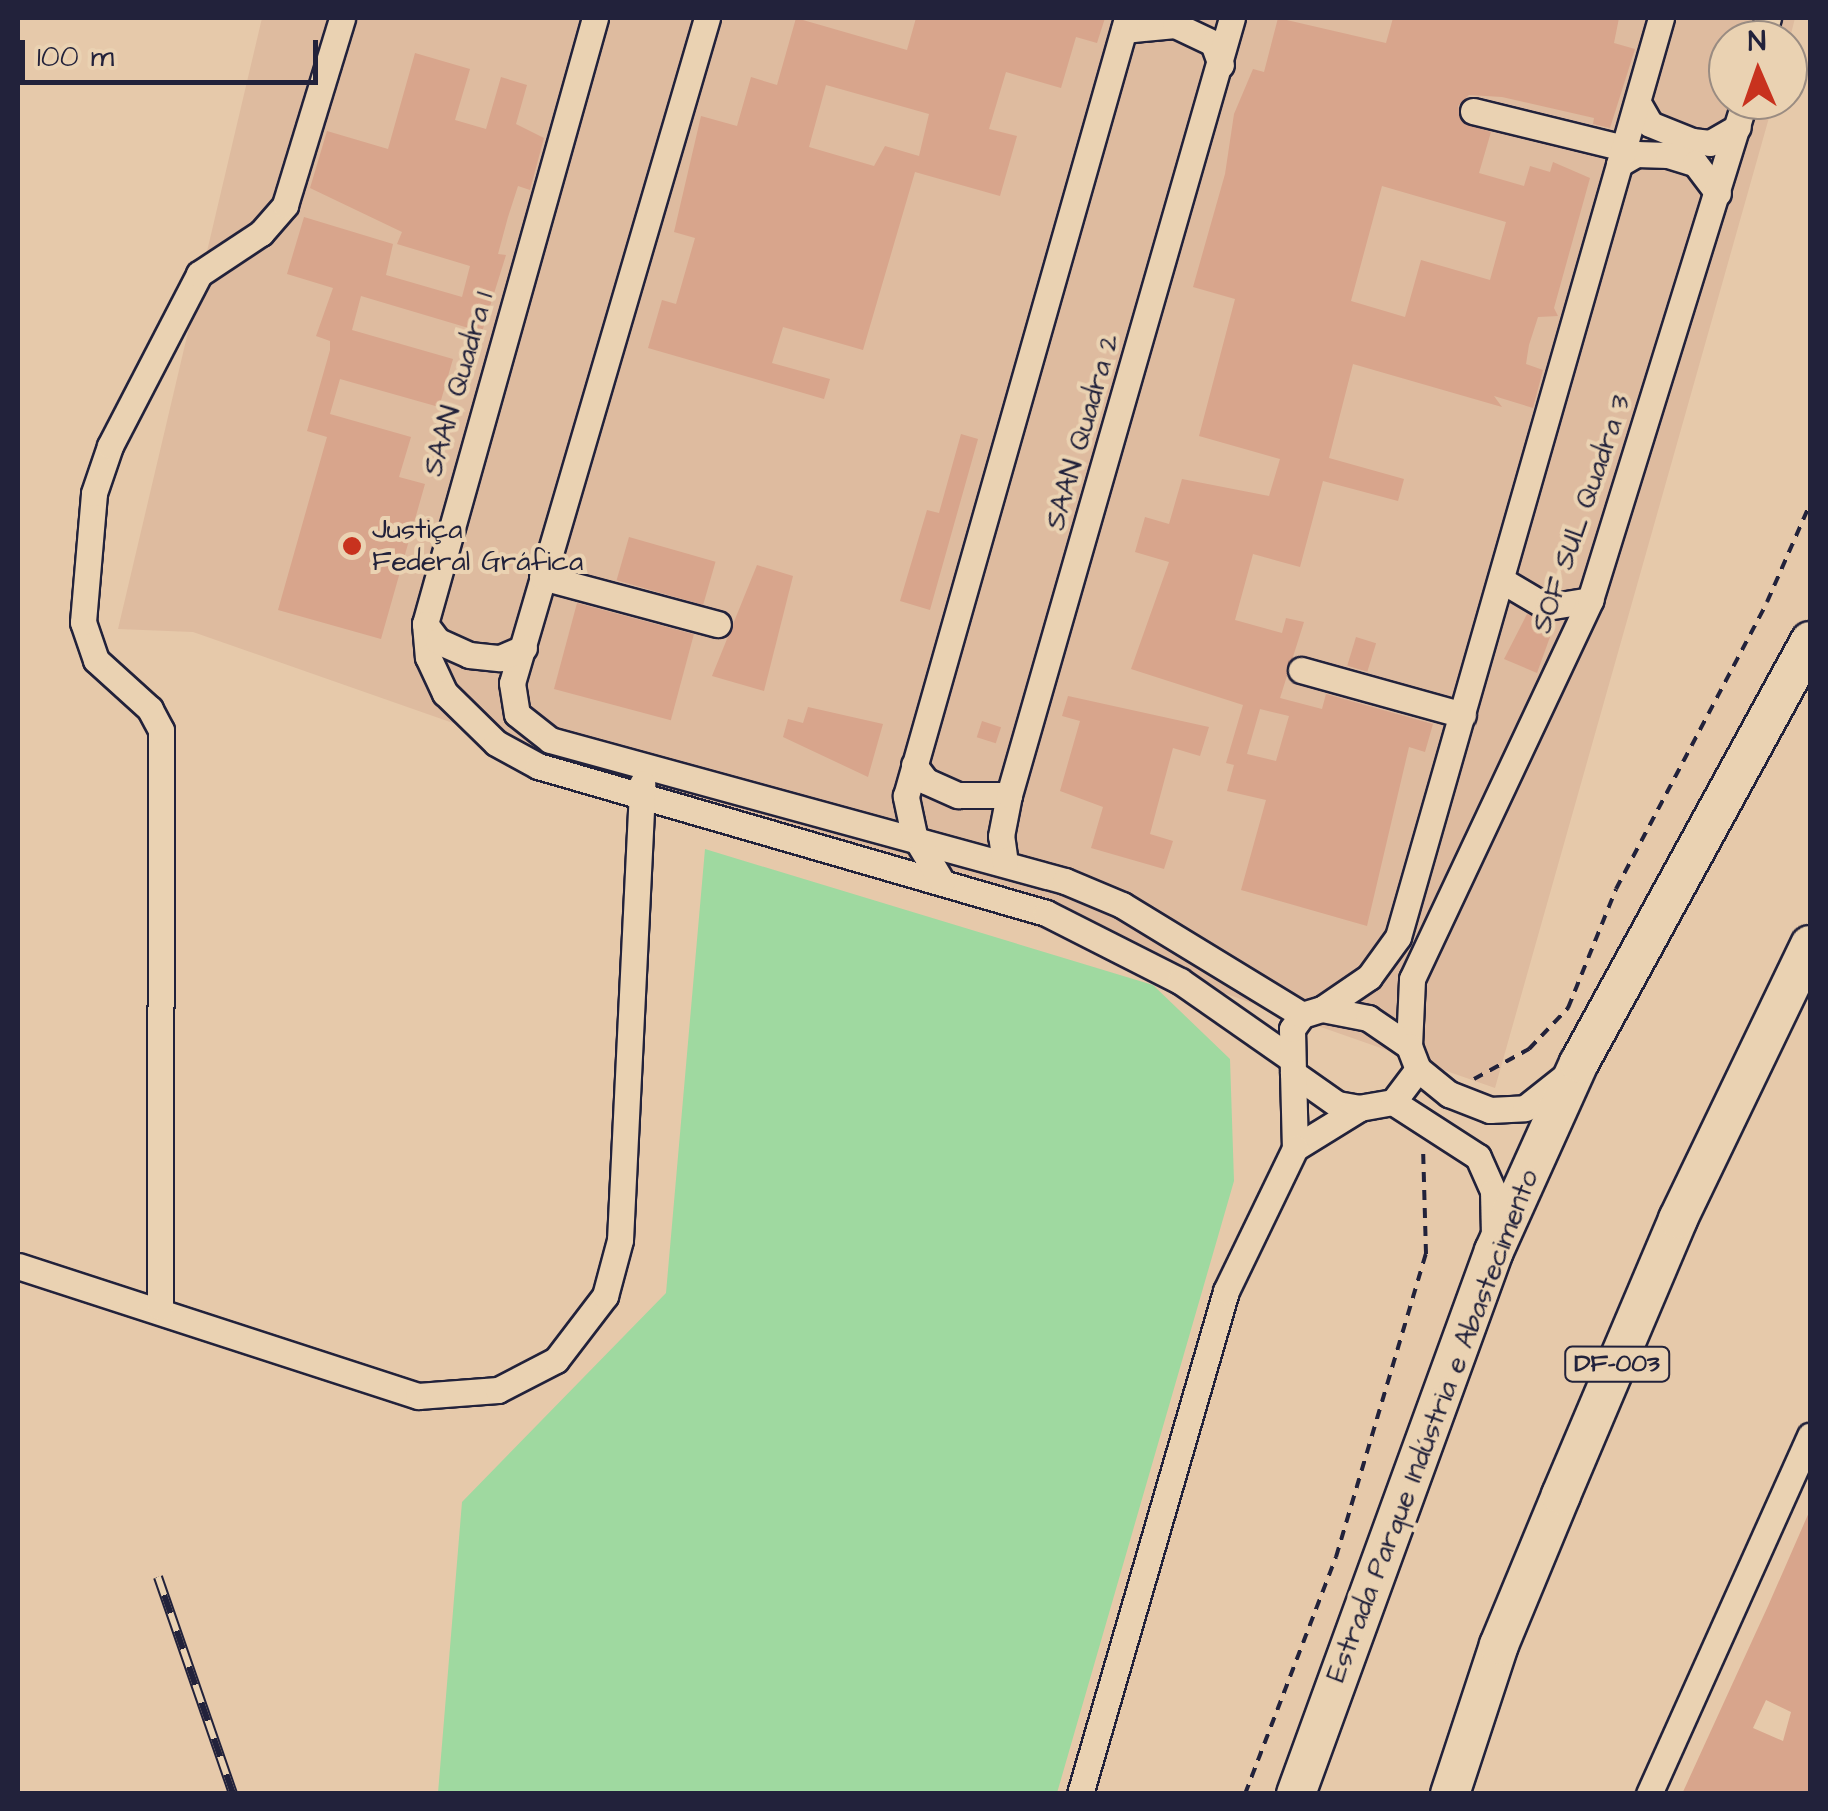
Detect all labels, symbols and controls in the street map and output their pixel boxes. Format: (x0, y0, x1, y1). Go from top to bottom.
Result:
scale bar (25, 20, 322, 82)
north arrow (1708, 20, 1808, 120)
text: N (1748, 22, 1766, 61)
text: 100 m (37, 36, 114, 78)
street label: SAAN Quadra 1 (417, 288, 501, 480)
street label: SAAN Quadra 2 (1039, 330, 1127, 534)
street label: SOF SUL Quadra 3 (1525, 391, 1639, 637)
place label: Justiça Federal Gráfica (372, 513, 583, 579)
marker: Justiça Federal Gráfica (341, 535, 363, 557)
street label: Estrada Parque Indústria e Abastecimento (1319, 1165, 1547, 1687)
road number: DF-003 (1562, 1344, 1672, 1384)

